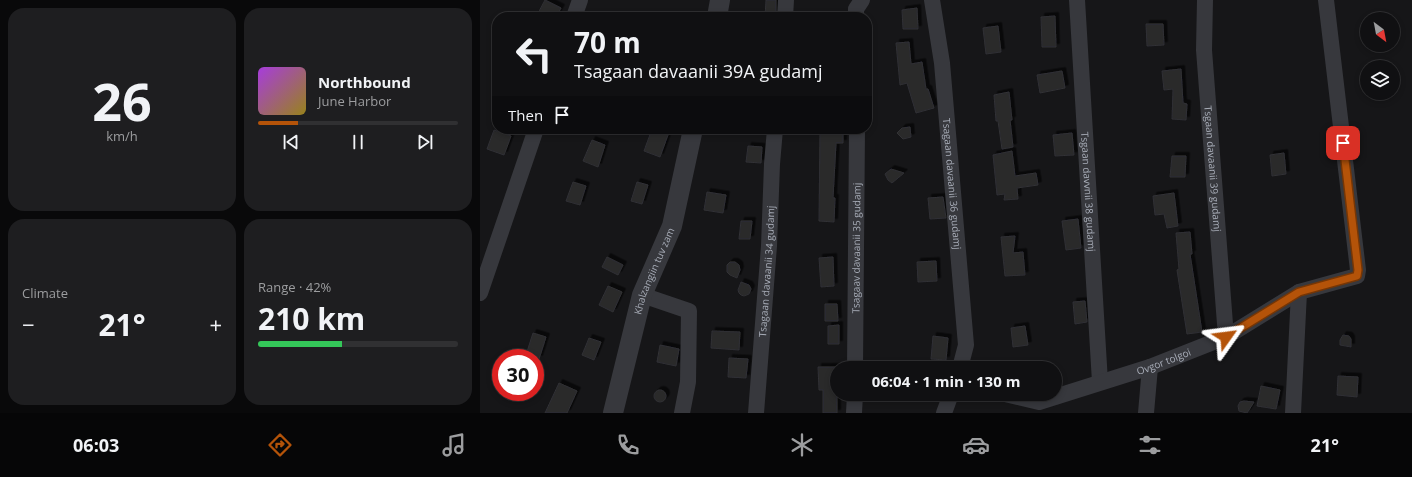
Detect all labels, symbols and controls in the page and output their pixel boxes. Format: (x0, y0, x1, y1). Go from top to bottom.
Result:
north arrow (1360, 12, 1400, 52)
map controls (1360, 12, 1400, 100)
text: 70 m (574, 23, 641, 61)
icon: left (508, 28, 560, 80)
text: Tsagaan davaanii 39A gudamj (574, 59, 822, 83)
button: layers (1360, 60, 1400, 100)
text: 26 (92, 65, 152, 136)
text: Northbound (318, 72, 411, 92)
text: June Harbor (318, 92, 391, 110)
icon: arrive (551, 104, 573, 126)
text: Then (508, 105, 543, 125)
street label: Tsgaan davaanii 39 gudamj (1201, 105, 1225, 232)
street label: Tsagaan davaanii 36 gudamj (940, 117, 965, 250)
pin (1326, 126, 1360, 160)
text: km/h (106, 127, 138, 145)
icon: previous (280, 131, 302, 153)
icon: pause (347, 131, 369, 153)
icon: next (414, 131, 436, 153)
street label: Tsgaan davvnii 38 gudamj (1078, 131, 1099, 252)
icon: arrive (1332, 132, 1354, 154)
street label: Tsagaav davaanii 35 gudamj (848, 183, 864, 313)
street label: Tsagaan davaanii 34 gudamj (755, 205, 777, 338)
street label: Khalzangiin tuv zam (630, 225, 677, 316)
text: Range · 42% (258, 278, 331, 296)
text: Climate (22, 284, 68, 302)
text: 210 km (258, 298, 365, 339)
text: 21° (98, 304, 146, 345)
text: − (22, 309, 35, 339)
text: + (209, 309, 222, 339)
position arrow (1205, 316, 1247, 358)
street label: Ovgor tolgoi (1135, 345, 1193, 378)
speed limit sign: 30 (492, 349, 544, 401)
text: 06:04 · 1 min · 130 m (872, 371, 1020, 391)
icon: directions (266, 431, 294, 459)
icon: music (440, 431, 468, 459)
icon: phone (614, 431, 642, 459)
icon: climate (788, 431, 816, 459)
icon: car (962, 431, 990, 459)
icon: filters (1136, 431, 1164, 459)
text: 06:03 (73, 433, 119, 457)
text: 21° (1311, 433, 1339, 457)

